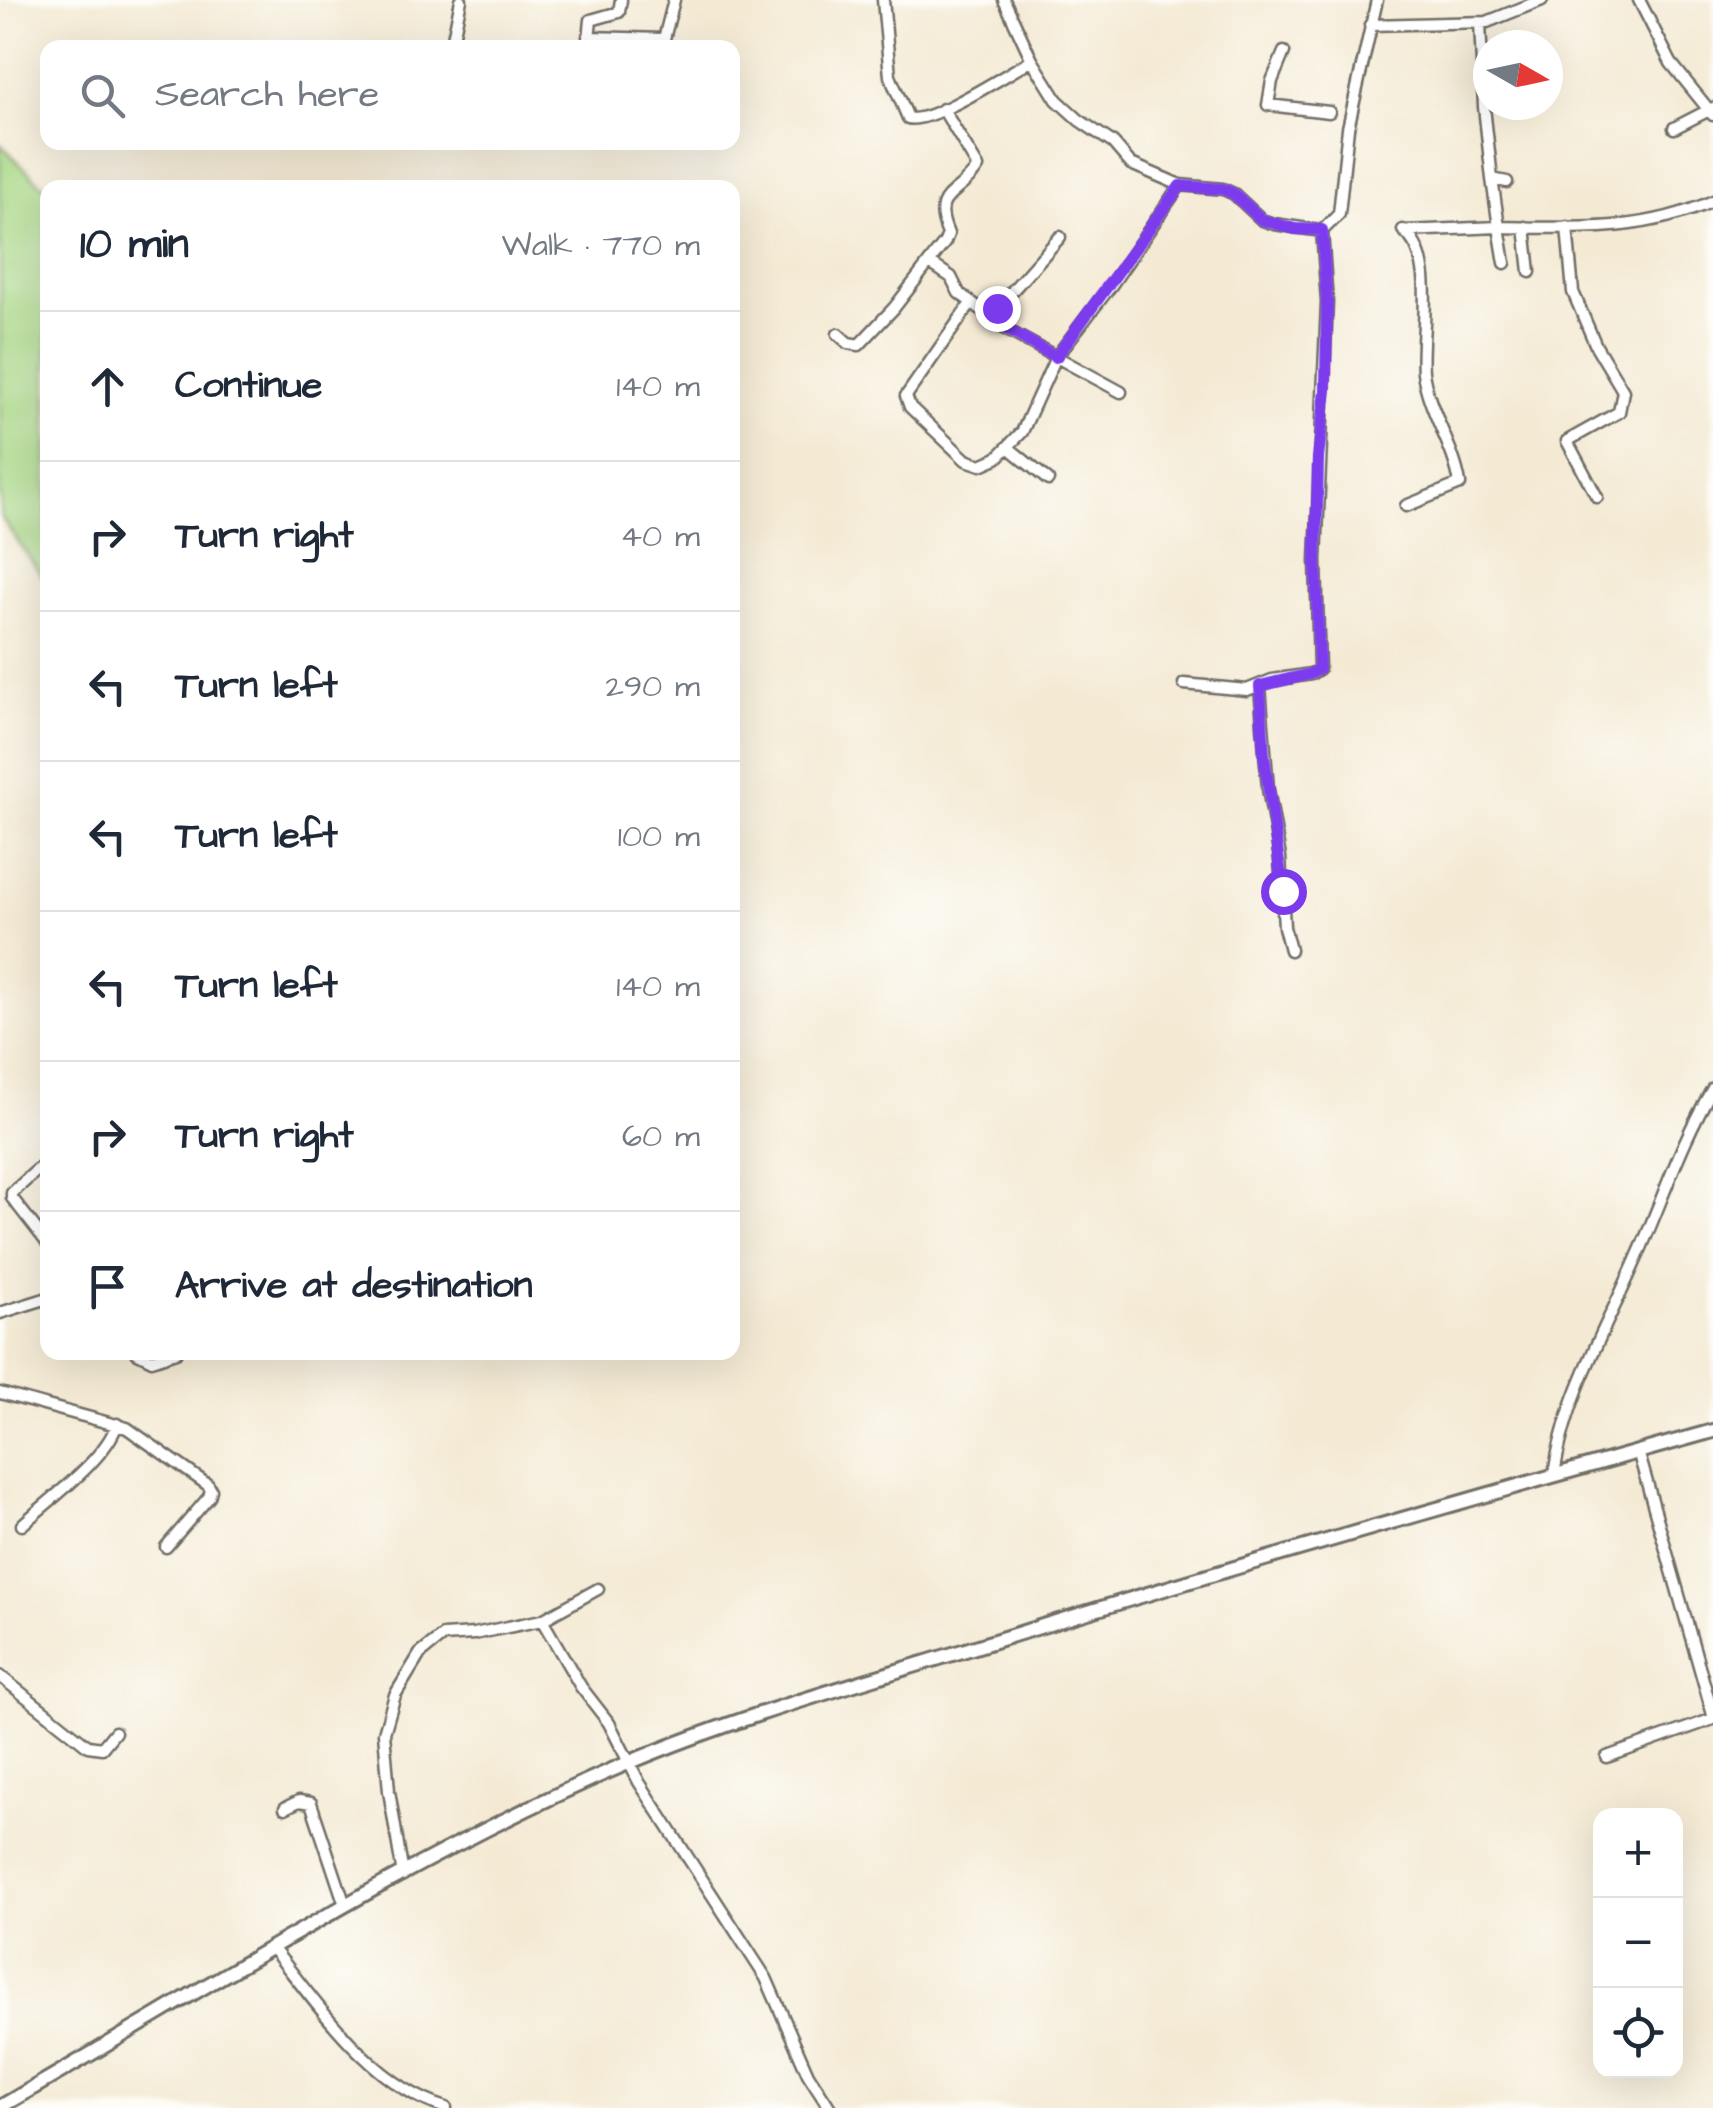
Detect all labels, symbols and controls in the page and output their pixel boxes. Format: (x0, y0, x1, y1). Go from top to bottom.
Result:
north arrow (1473, 30, 1563, 120)
search box (40, 40, 740, 150)
icon: search (75, 68, 130, 123)
text: Search here (155, 69, 379, 121)
text: 10 min (80, 216, 189, 274)
text: Walk · 770 m (502, 223, 700, 268)
route end (975, 286, 1021, 332)
icon: ahead (80, 359, 135, 414)
text: Continue (175, 360, 322, 412)
text: 140 m (616, 364, 700, 409)
icon: right (80, 509, 135, 564)
text: Turn right (175, 510, 354, 562)
text: 40 m (620, 514, 700, 559)
icon: left (80, 659, 135, 714)
text: Turn left (175, 660, 338, 712)
text: 290 m (606, 664, 700, 709)
icon: left (80, 809, 135, 864)
text: Turn left (175, 810, 338, 862)
text: 100 m (618, 814, 700, 859)
route start (1261, 869, 1307, 915)
icon: left (80, 959, 135, 1014)
text: Turn left (175, 960, 338, 1012)
text: 140 m (616, 964, 700, 1009)
icon: right (80, 1109, 135, 1164)
text: Turn right (175, 1110, 354, 1162)
text: 60 m (622, 1114, 700, 1159)
icon: arrive (80, 1259, 135, 1314)
text: Arrive at destination (175, 1260, 532, 1312)
map controls (1593, 1808, 1683, 2078)
button: + (1593, 1808, 1683, 1898)
button: − (1593, 1898, 1683, 1988)
button: locate (1593, 1988, 1683, 2078)

